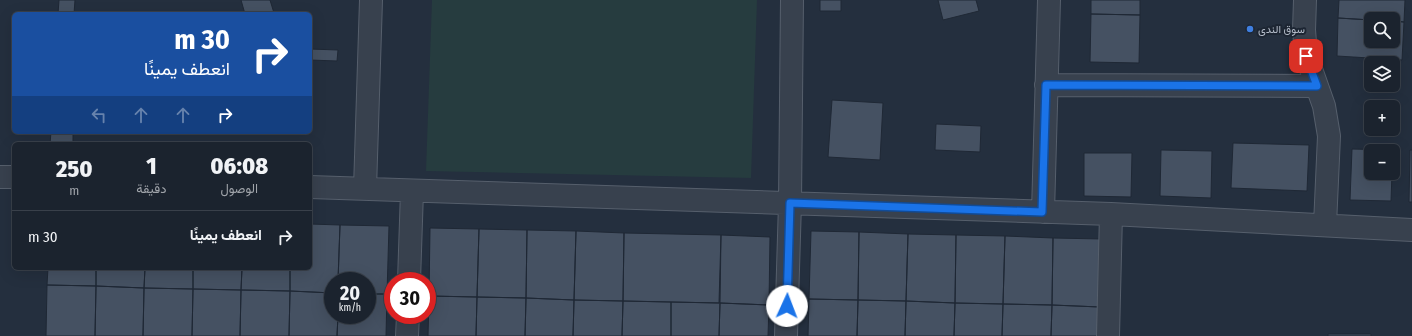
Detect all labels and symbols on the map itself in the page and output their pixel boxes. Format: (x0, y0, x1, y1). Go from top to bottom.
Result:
place label: سوق الندى (1258, 23, 1305, 36)
marker: سوق الندى (1245, 24, 1255, 34)
pin (1289, 39, 1323, 73)
speed limit sign: 30 (384, 272, 436, 324)
position arrow (766, 285, 808, 327)

